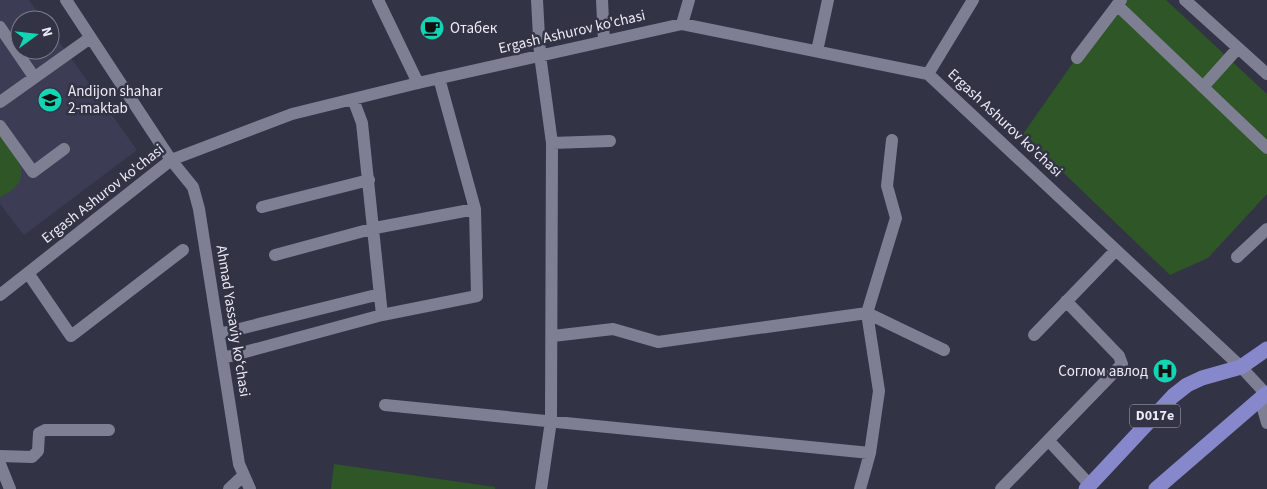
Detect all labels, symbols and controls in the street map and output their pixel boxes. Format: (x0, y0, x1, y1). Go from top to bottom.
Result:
street label: Ergash Ashurov ko'chasi (496, 5, 648, 59)
north arrow (10, 10, 60, 60)
cafe icon: Отабек (419, 15, 445, 41)
place label: Отабек (450, 18, 498, 39)
text: N (36, 25, 57, 39)
street label: Ergash Ashurov ko'chasi (943, 64, 1067, 182)
place label: Andijon shahar 2-maktab (68, 81, 163, 119)
school or university icon: Andijon shahar 2-maktab (37, 87, 63, 113)
street label: Ergash Ashurov ko'chasi (37, 139, 169, 249)
street label: Ahmad Yassaviy koʻchasi (211, 244, 255, 398)
hospital icon: Соглом авлод (1152, 358, 1178, 384)
place label: Соглом авлод (1058, 361, 1148, 382)
road number: D017e (1130, 404, 1180, 428)

